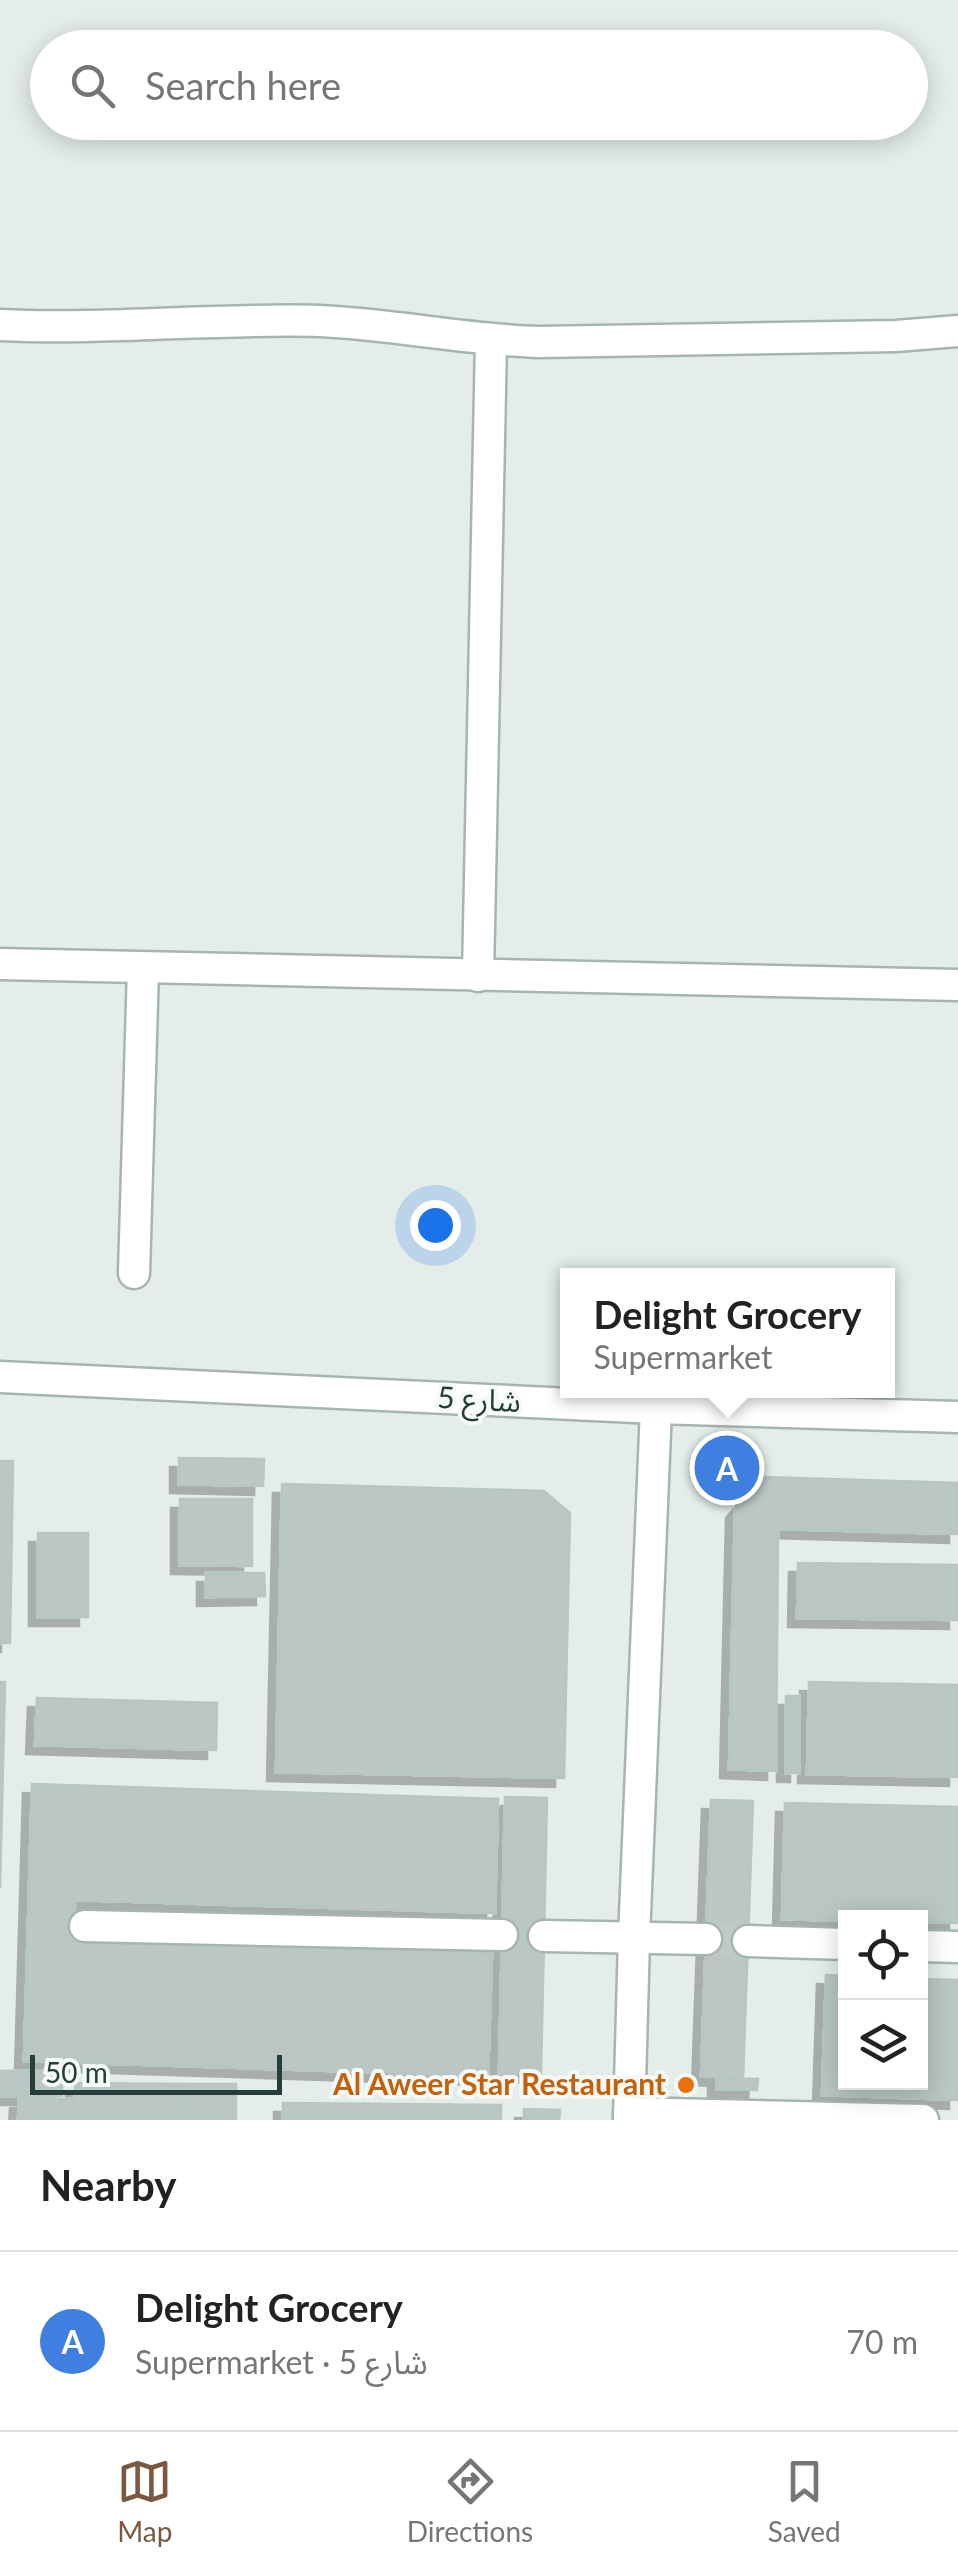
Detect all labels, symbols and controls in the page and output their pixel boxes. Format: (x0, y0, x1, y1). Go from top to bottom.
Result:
search box (30, 30, 928, 140)
icon: search (65, 58, 120, 113)
text: Search here (145, 62, 341, 108)
your location (410, 1200, 461, 1251)
popup (560, 1268, 895, 1398)
text: Delight Grocery (594, 1291, 861, 1337)
text: Supermarket (594, 1337, 772, 1376)
street label: شارع 5 (436, 1378, 522, 1424)
pin: A (694, 1430, 760, 1506)
map controls (838, 1910, 928, 2090)
button: locate (838, 1910, 928, 2000)
button: layers (838, 2000, 928, 2090)
scale bar (30, 2050, 282, 2094)
text: 50 m (45, 2055, 108, 2089)
place label: Al Aweer Star Restaurant (332, 2065, 666, 2101)
marker: Al Aweer Star Restaurant (675, 2074, 697, 2096)
text: Nearby (40, 2160, 177, 2210)
text: Delight Grocery (135, 2284, 403, 2330)
text: A (61, 2322, 84, 2361)
text: 70 m (846, 2322, 918, 2361)
text: Supermarket · شارع 5 (135, 2342, 428, 2381)
tab: Map (117, 2454, 172, 2548)
tab: Directions (407, 2454, 533, 2548)
tab: Saved (768, 2454, 841, 2548)

